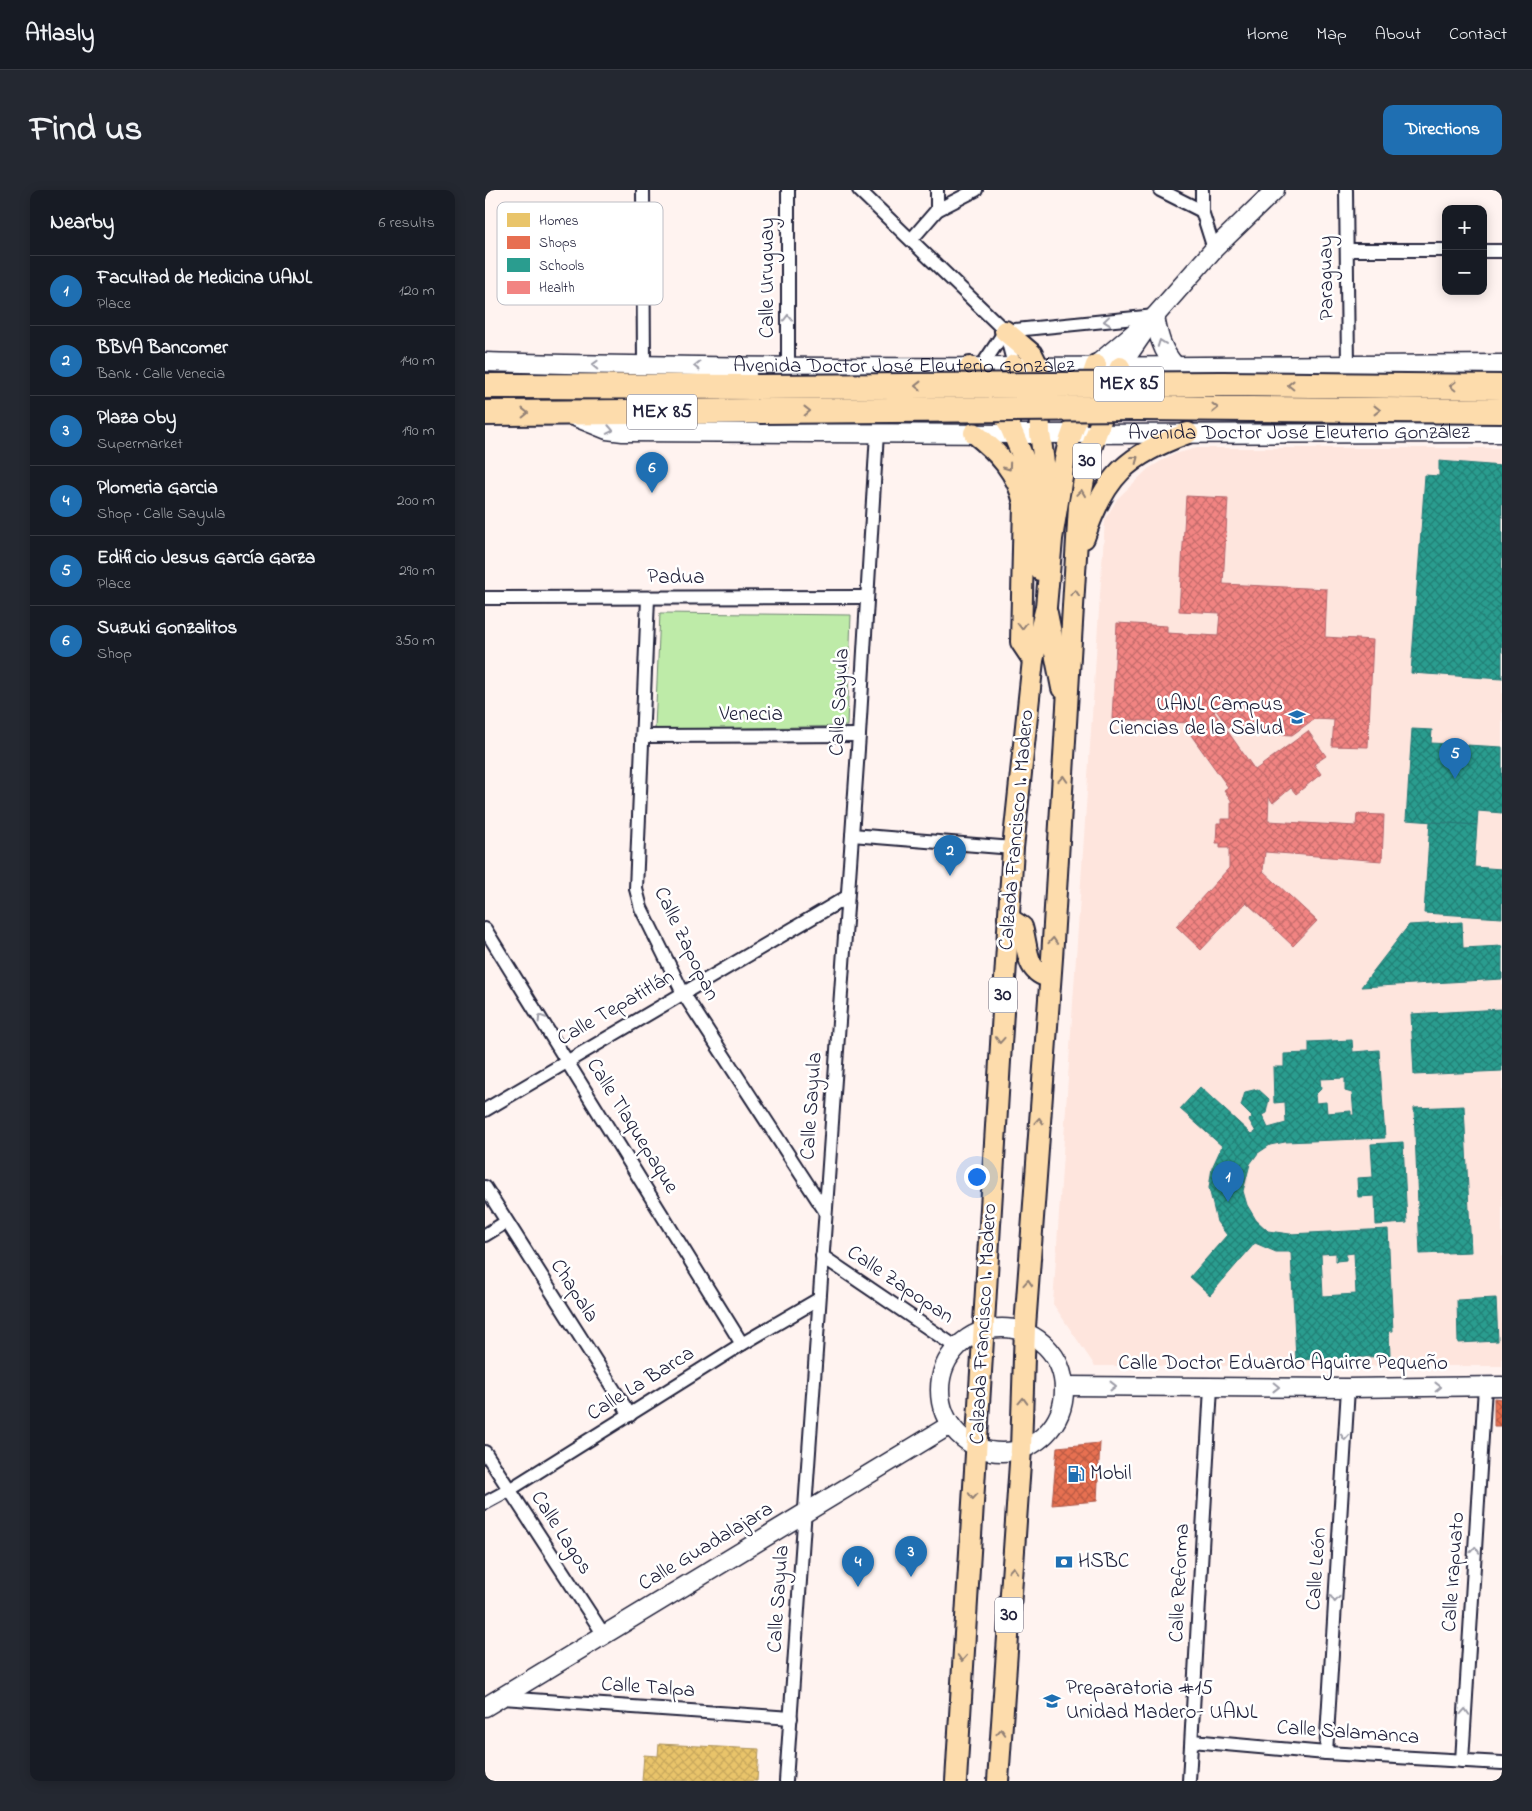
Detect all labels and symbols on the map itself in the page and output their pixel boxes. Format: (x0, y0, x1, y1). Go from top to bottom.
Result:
legend (497, 202, 663, 305)
text: Homes (539, 211, 579, 232)
street label: Calle Uruguay (753, 218, 785, 338)
text: Shops (539, 233, 577, 254)
street label: Paraguay (1311, 235, 1345, 321)
text: Schools (539, 256, 584, 277)
text: Health (539, 278, 575, 299)
one-way arrow (783, 313, 793, 321)
one-way arrow (1102, 315, 1110, 326)
one-way arrow (1157, 339, 1167, 347)
street label: Avenida Doctor José Eleuterio González (733, 351, 1075, 382)
one-way arrow (591, 359, 599, 370)
one-way arrow (693, 361, 701, 371)
road number: MEX 85 (1094, 366, 1164, 402)
one-way arrow (1287, 380, 1294, 390)
one-way arrow (914, 381, 922, 391)
one-way arrow (1449, 381, 1457, 391)
road number: MEX 85 (627, 394, 697, 430)
one-way arrow (1212, 403, 1219, 413)
one-way arrow (1374, 405, 1382, 415)
one-way arrow (804, 406, 812, 416)
one-way arrow (522, 408, 529, 418)
street label: Avenida Doctor José Eleuterio González (1128, 418, 1470, 449)
one-way arrow (606, 424, 615, 435)
road number: 30 (1073, 444, 1101, 478)
pin: 6 (636, 452, 668, 493)
one-way arrow (1129, 456, 1138, 464)
one-way arrow (1002, 461, 1011, 471)
one-way arrow (1075, 489, 1086, 497)
street label: Padua (647, 563, 705, 593)
one-way arrow (1070, 589, 1081, 597)
one-way arrow (1017, 622, 1027, 630)
street label: Calle Sayula (822, 647, 860, 757)
place label: UANL Campus Ciencias de la Salud (1109, 690, 1283, 744)
street label: Venecia (718, 700, 783, 730)
school or university icon: UANL Campus Ciencias de la Salud (1287, 707, 1307, 727)
street label: Calzada Francisco I. Madero (992, 708, 1042, 952)
pin: 5 (1439, 738, 1471, 779)
one-way arrow (1058, 775, 1069, 783)
pin: 2 (934, 835, 966, 876)
street label: Calle Zapopan (645, 882, 727, 1006)
one-way arrow (1047, 937, 1058, 945)
street label: Calle Tepatitlán (552, 962, 680, 1054)
road number: 30 (989, 978, 1017, 1012)
one-way arrow (538, 1015, 548, 1024)
one-way arrow (994, 1036, 1005, 1044)
street label: Calle Sayula (793, 1051, 833, 1161)
street label: Calle Tlaquepaque (578, 1053, 686, 1200)
one-way arrow (1033, 1116, 1044, 1124)
pin: 1 (1212, 1161, 1244, 1202)
your location (964, 1164, 990, 1190)
street label: Calzada Francisco I. Madero (963, 1203, 1005, 1445)
street label: Calle Zapopan (840, 1238, 960, 1332)
street label: Chapala (542, 1253, 606, 1329)
one-way arrow (1022, 1278, 1033, 1286)
street label: Calle La Barca (581, 1339, 701, 1429)
street label: Calle Doctor Eduardo Aguirre Pequeño (1118, 1349, 1448, 1381)
one-way arrow (1110, 1381, 1118, 1391)
one-way arrow (1272, 1382, 1280, 1393)
one-way arrow (1434, 1382, 1442, 1392)
one-way arrow (1018, 1396, 1028, 1404)
one-way arrow (1340, 1433, 1351, 1441)
place label: Mobil (1090, 1459, 1131, 1489)
fuel station icon: Mobil (1066, 1464, 1086, 1484)
street label: Calle Lagos (521, 1485, 599, 1582)
one-way arrow (968, 1492, 979, 1500)
street label: Calle Guadalajara (633, 1495, 779, 1599)
street label: Calle Irapuato (1435, 1511, 1473, 1633)
street label: Calle Reforma (1162, 1523, 1198, 1643)
street label: Calle León (1299, 1527, 1335, 1611)
pin: 3 (895, 1536, 927, 1577)
street label: Calle Sayula (760, 1544, 800, 1654)
pin: 4 (842, 1546, 874, 1587)
one-way arrow (1470, 1546, 1481, 1554)
place label: HSBC (1078, 1547, 1129, 1577)
bank icon: HSBC (1054, 1552, 1074, 1572)
one-way arrow (1007, 1566, 1018, 1574)
one-way arrow (1330, 1595, 1341, 1603)
road number: 30 (995, 1598, 1023, 1632)
one-way arrow (957, 1655, 968, 1663)
street label: Calle Talpa (600, 1670, 696, 1706)
place label: Preparatoria #15 Unidad Madero- UANL (1066, 1674, 1258, 1728)
school or university icon: Preparatoria #15 Unidad Madero- UANL (1042, 1691, 1062, 1711)
one-way arrow (1460, 1708, 1471, 1716)
street label: Calle Salamanca (1276, 1713, 1420, 1753)
one-way arrow (996, 1728, 1007, 1736)

